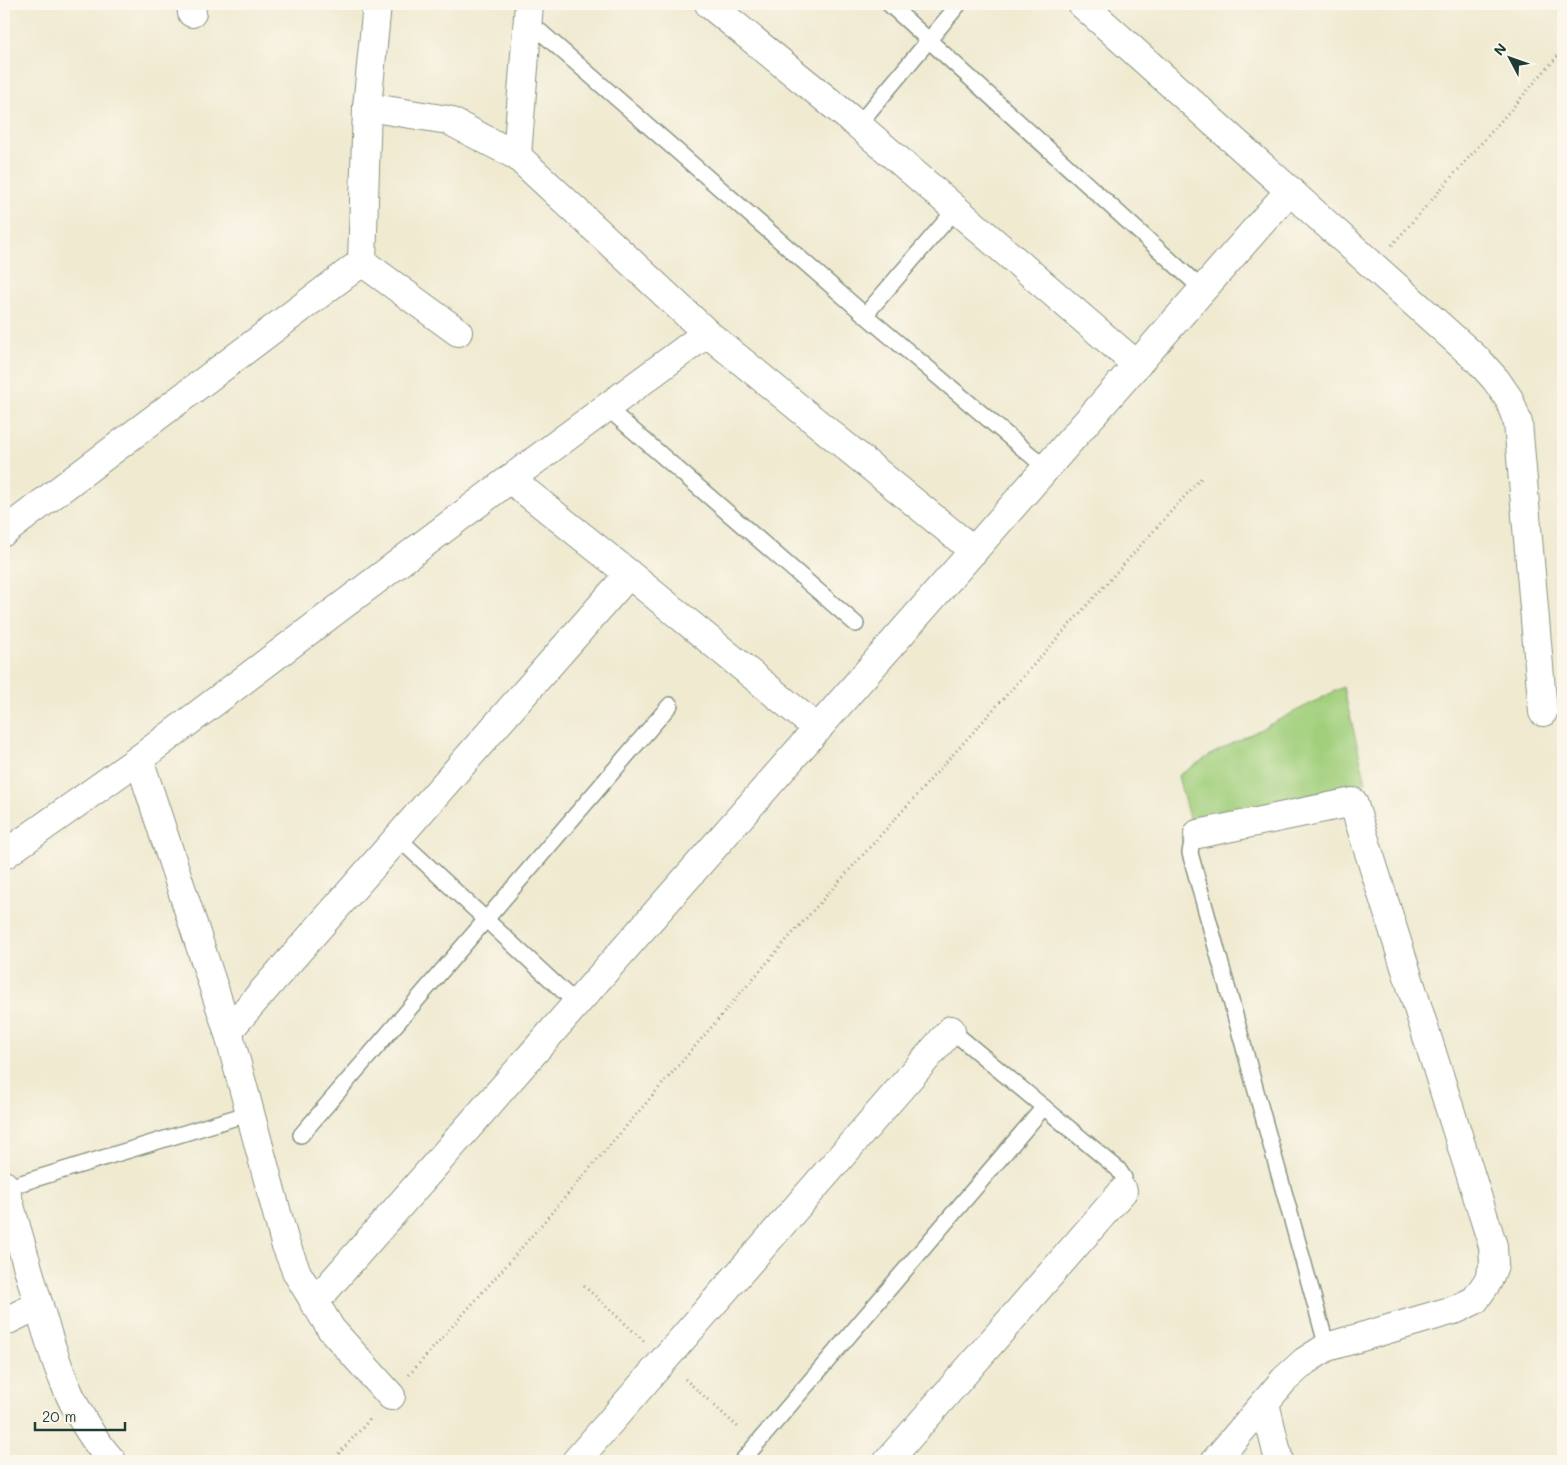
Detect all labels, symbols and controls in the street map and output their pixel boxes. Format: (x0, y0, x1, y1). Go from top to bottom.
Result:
north arrow (1484, 32, 1534, 82)
text: N (1489, 39, 1510, 59)
scale bar (35, 1400, 125, 1432)
text: 20 m (42, 1406, 76, 1426)

